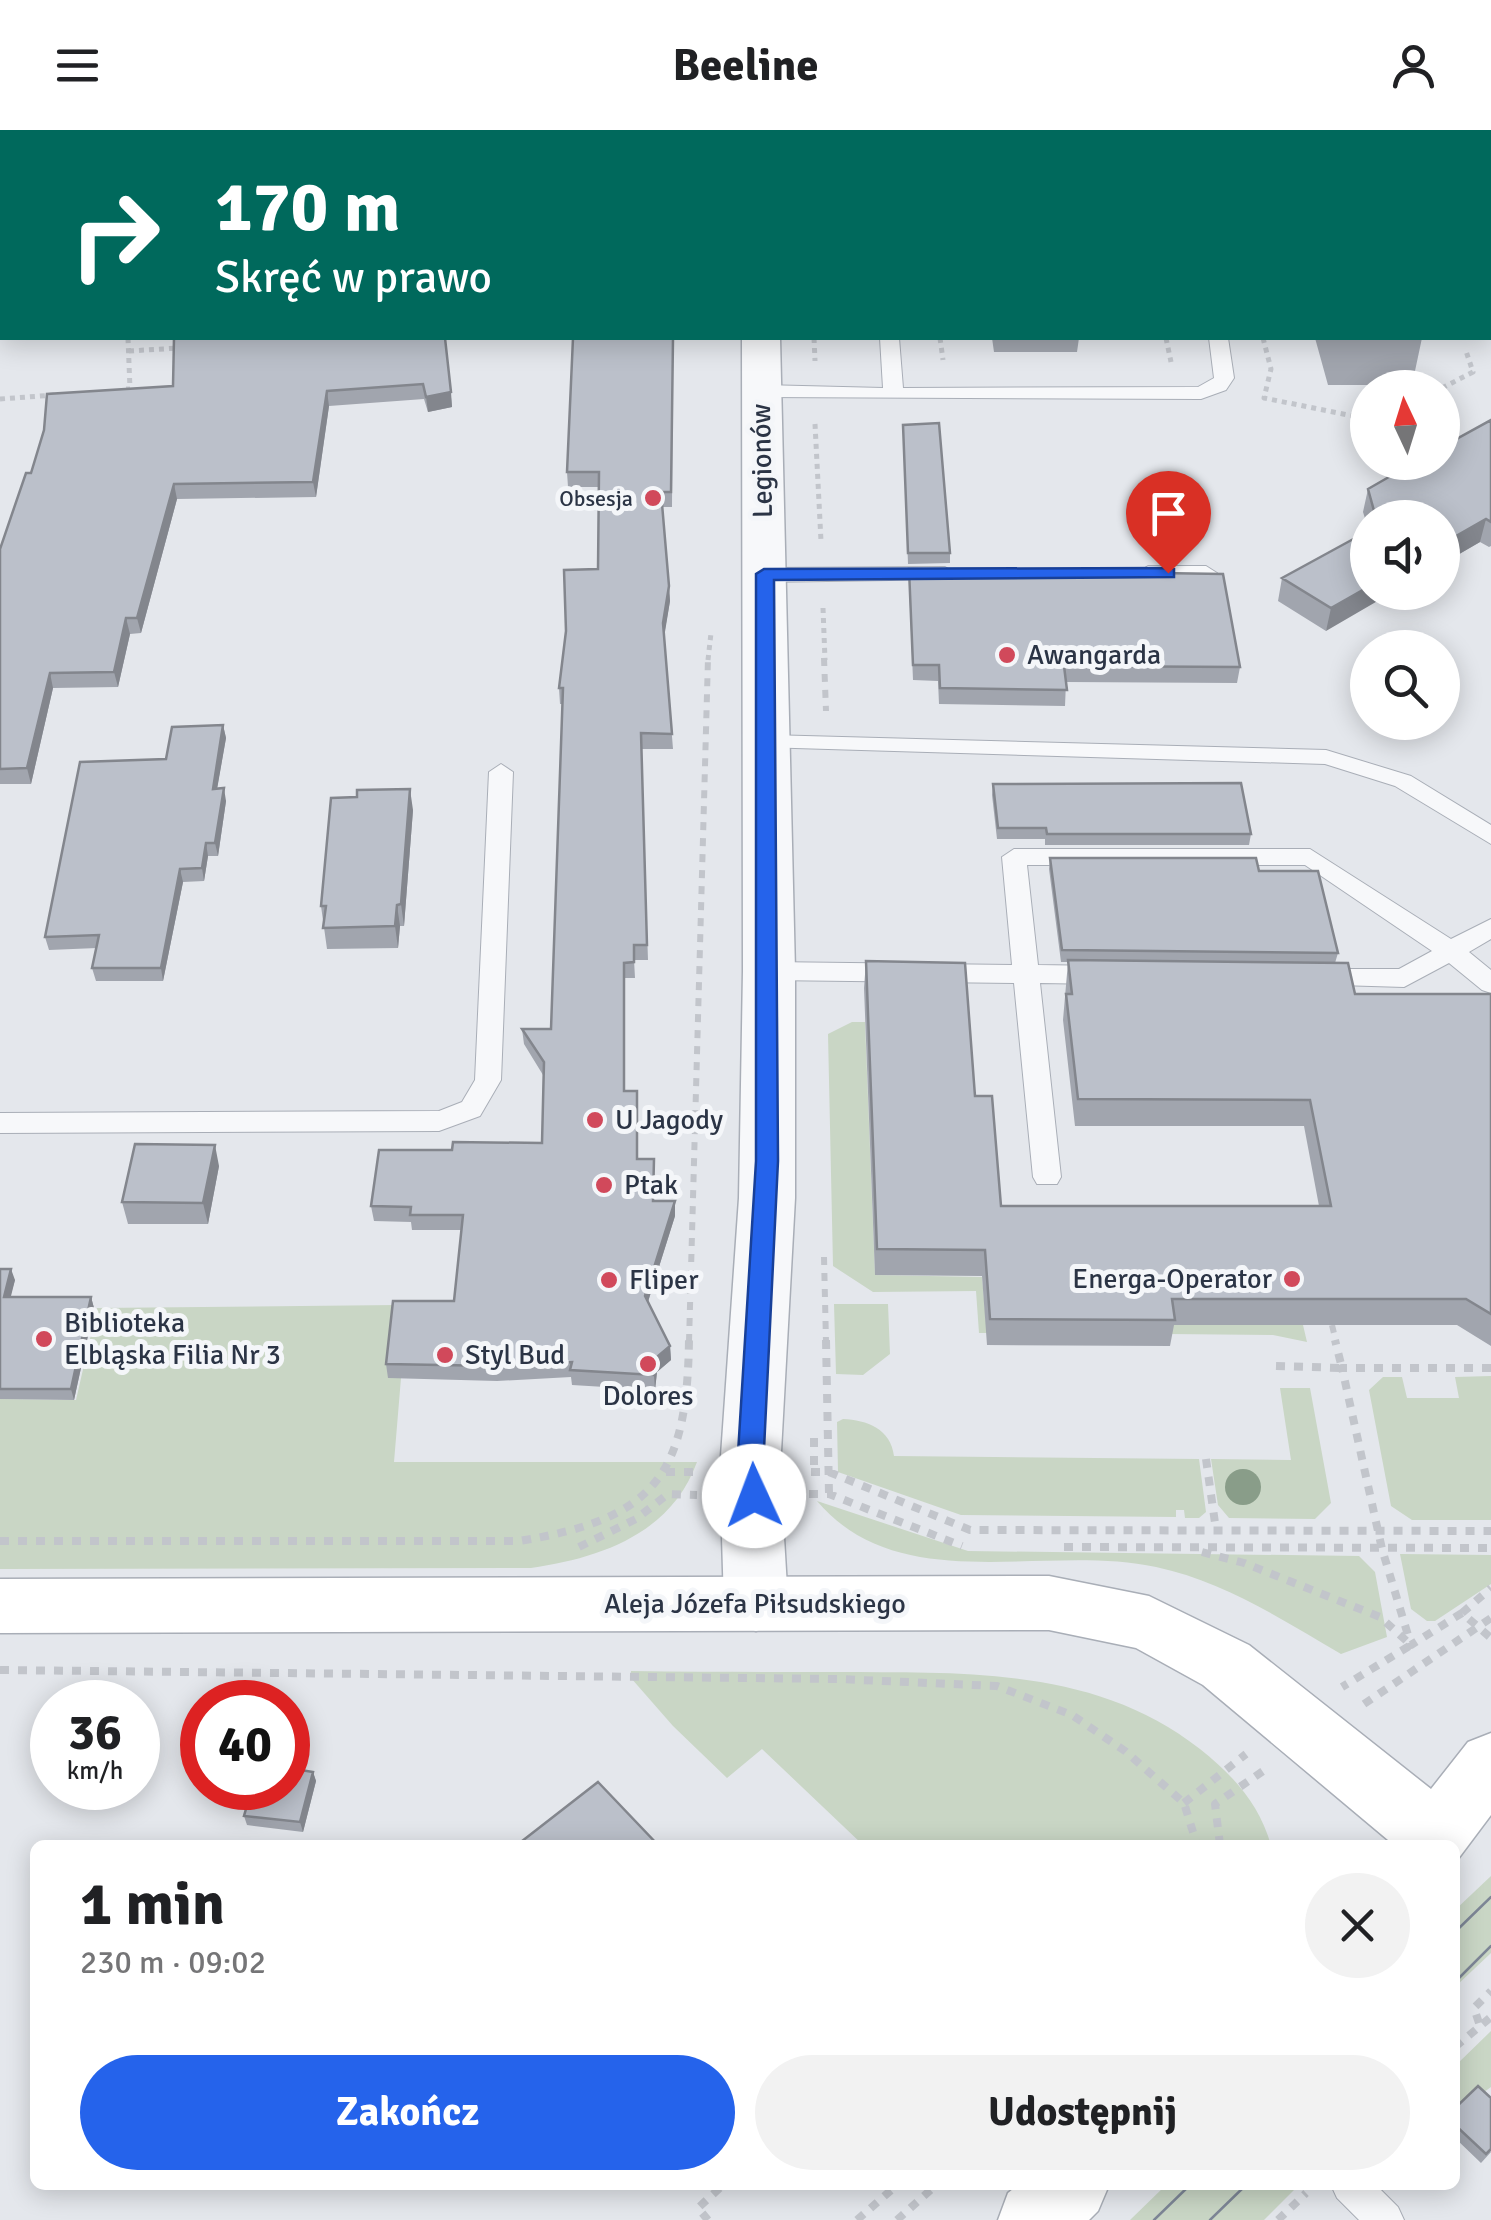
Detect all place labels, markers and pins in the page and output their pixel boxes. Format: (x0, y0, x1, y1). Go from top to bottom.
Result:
pin (1126, 471, 1211, 574)
place label: Obsesja (559, 485, 633, 512)
marker: Obsesja (642, 487, 664, 509)
place label: Awangarda (1027, 638, 1161, 672)
marker: Awangarda (996, 644, 1018, 666)
place label: U Jagody (615, 1103, 723, 1137)
marker: U Jagody (584, 1109, 606, 1131)
place label: Ptak (624, 1168, 678, 1202)
marker: Ptak (593, 1174, 615, 1196)
place label: Energa-Operator (1072, 1262, 1273, 1296)
place label: Fliper (629, 1263, 699, 1297)
marker: Energa-Operator (1281, 1268, 1303, 1290)
marker: Fliper (598, 1269, 620, 1291)
place label: Biblioteka Elbląska Filia Nr 3 (64, 1306, 281, 1372)
marker: Biblioteka Elbląska Filia Nr 3 (33, 1328, 55, 1350)
place label: Styl Bud (465, 1338, 565, 1372)
marker: Styl Bud (434, 1344, 456, 1366)
marker: Dolores (637, 1353, 659, 1375)
place label: Dolores (602, 1379, 694, 1413)

